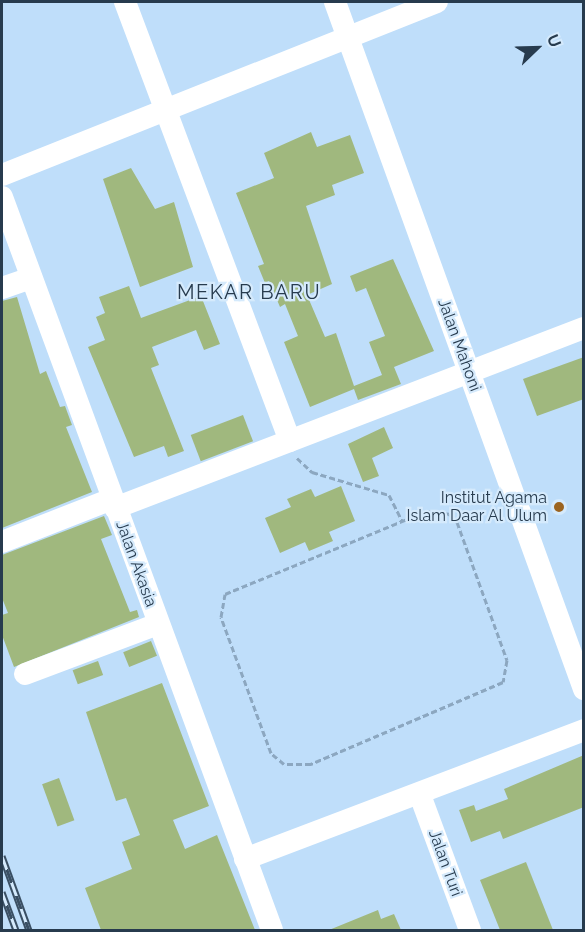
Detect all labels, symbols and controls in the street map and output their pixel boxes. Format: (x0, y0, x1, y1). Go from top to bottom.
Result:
north arrow (507, 18, 567, 78)
text: U (543, 32, 565, 50)
district label: MEKAR BARU (177, 280, 321, 304)
street label: Jalan Mahoni (433, 296, 485, 394)
place label: Institut Agama Islam Daar Al Ulum (405, 488, 547, 526)
marker: Institut Agama Islam Daar Al Ulum (552, 500, 566, 514)
street label: Jalan Akasia (111, 518, 161, 610)
street label: Jalan Turi (424, 827, 466, 899)

